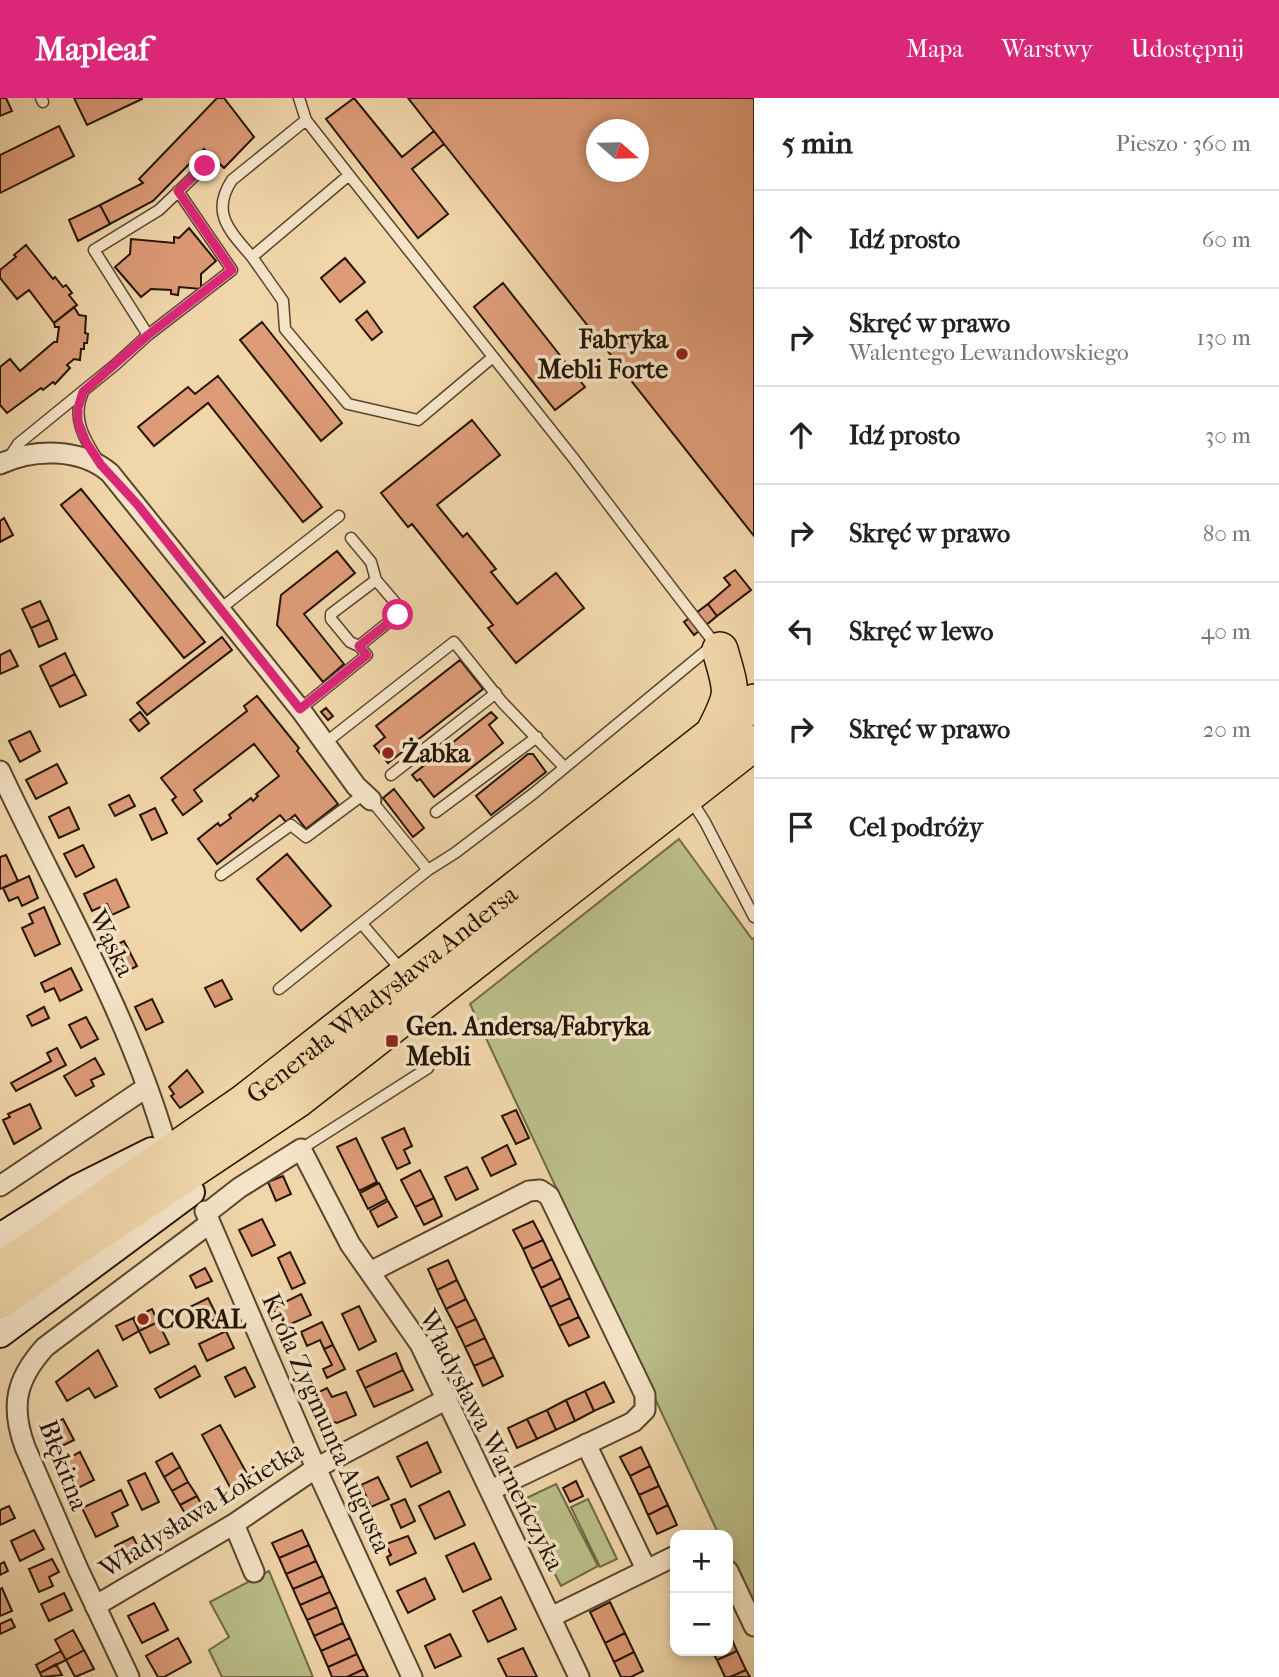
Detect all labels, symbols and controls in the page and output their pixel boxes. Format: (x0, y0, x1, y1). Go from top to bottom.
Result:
text: Mapleaf (35, 30, 149, 69)
text: Mapa (906, 35, 963, 63)
text: Warstwy (1001, 35, 1093, 63)
text: Udostępnij (1131, 35, 1244, 63)
north arrow (586, 119, 649, 182)
text: 5 min (782, 126, 853, 161)
text: Pieszo · 360 m (1116, 130, 1251, 157)
route end (189, 150, 220, 181)
icon: ahead (782, 220, 820, 258)
text: Idź prosto (849, 224, 960, 255)
text: 60 m (1202, 226, 1251, 253)
text: Skręć w prawo (849, 308, 1010, 339)
icon: right (782, 318, 820, 356)
place label: Fabryka Mebli Forte (538, 324, 669, 385)
text: 130 m (1197, 324, 1251, 351)
text: Walentego Lewandowskiego (849, 339, 1129, 366)
marker: Fabryka Mebli Forte (674, 346, 690, 362)
icon: ahead (782, 416, 820, 454)
text: Idź prosto (849, 420, 960, 451)
text: 30 m (1205, 422, 1251, 449)
icon: right (782, 514, 820, 552)
text: Skręć w prawo (849, 518, 1010, 549)
text: 80 m (1203, 520, 1251, 547)
route start (382, 599, 413, 630)
icon: left (782, 612, 820, 650)
text: Skręć w lewo (849, 616, 993, 647)
text: 40 m (1201, 618, 1251, 645)
icon: right (782, 710, 820, 748)
text: Skręć w prawo (849, 714, 1010, 745)
text: 20 m (1202, 716, 1251, 743)
place label: Żabka (402, 737, 471, 769)
marker: Żabka (380, 745, 396, 761)
icon: arrive (782, 808, 820, 846)
text: Cel podróży (849, 812, 983, 843)
street label: Generała Władysława Andersa (241, 878, 525, 1110)
street label: Wąska (81, 904, 141, 983)
place label: Gen. Andersa/Fabryka Mebli (406, 1011, 651, 1072)
marker: Gen. Andersa/Fabryka Mebli (384, 1033, 400, 1049)
street label: Króla Zygmunta Augusta (255, 1288, 398, 1559)
place label: CORAL (157, 1304, 247, 1335)
street label: Władysława Warneńczyka (412, 1304, 571, 1577)
marker: CORAL (135, 1311, 151, 1327)
street label: Błękitna (31, 1416, 95, 1516)
street label: Władysława Łokietka (93, 1434, 310, 1585)
map controls (670, 1530, 733, 1656)
button: + (670, 1530, 733, 1593)
button: − (670, 1593, 733, 1656)

